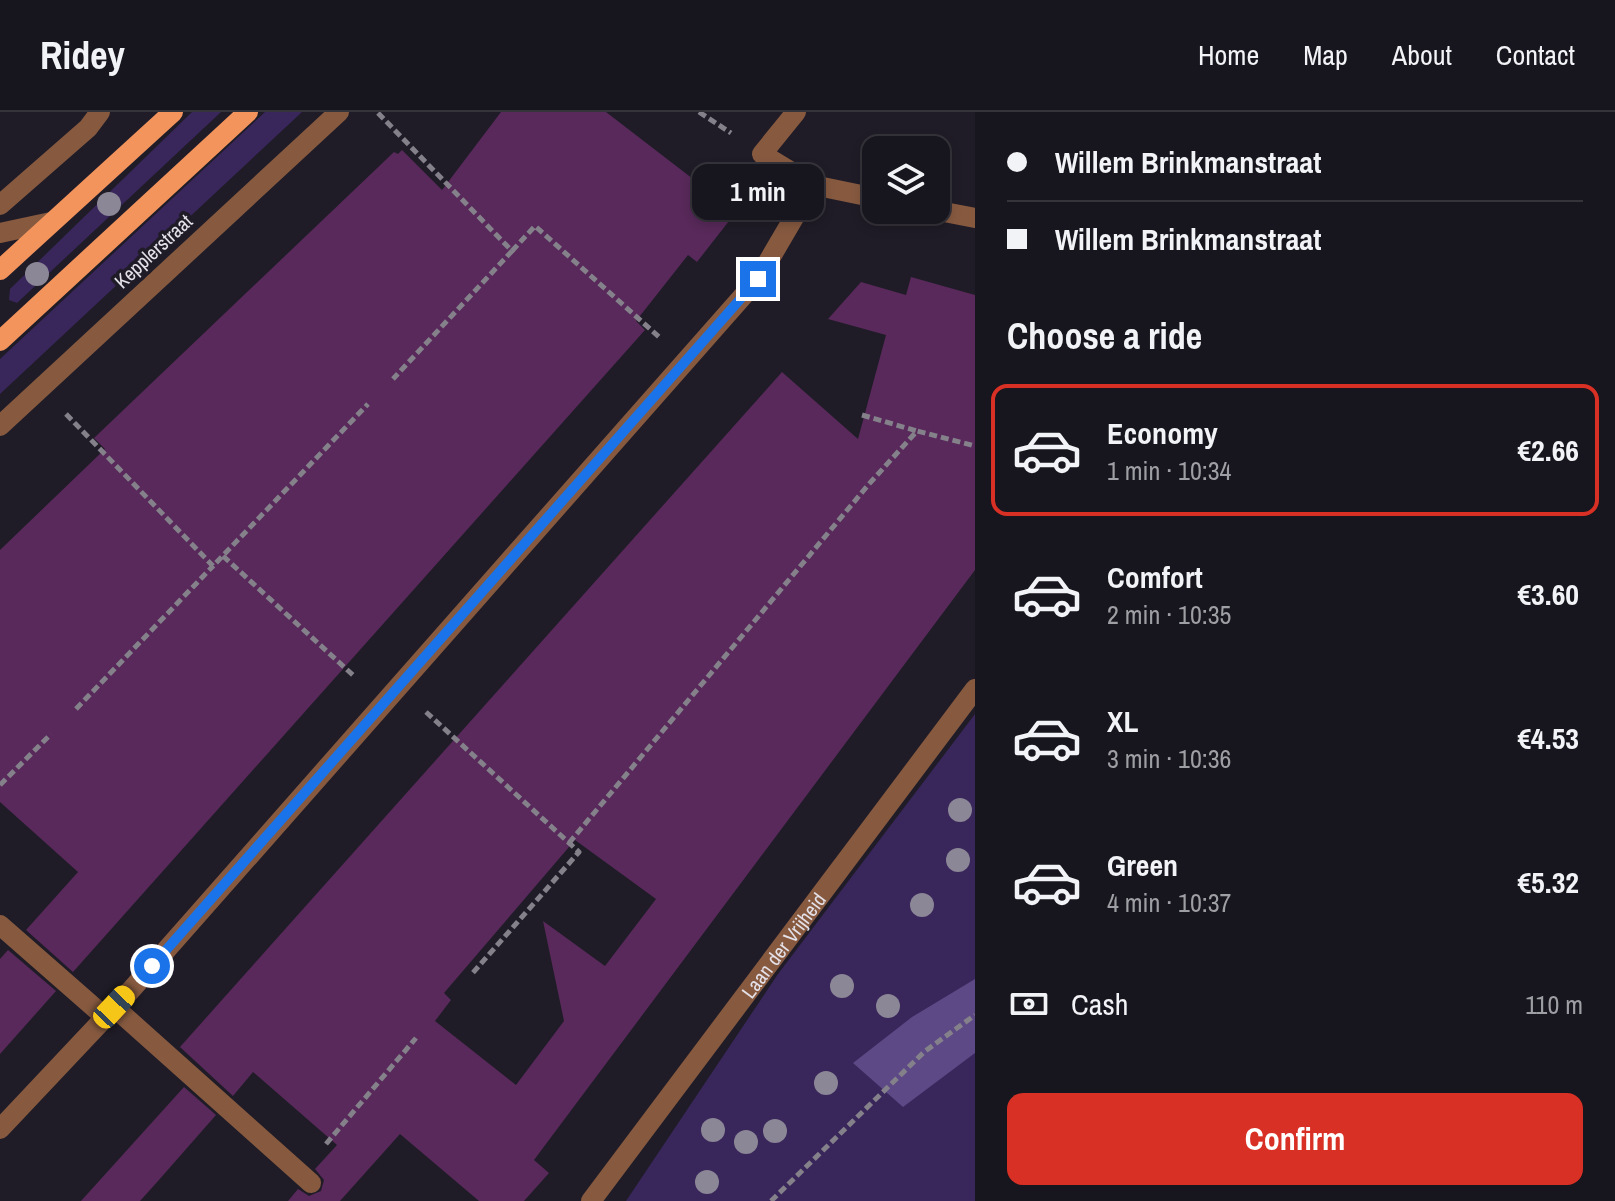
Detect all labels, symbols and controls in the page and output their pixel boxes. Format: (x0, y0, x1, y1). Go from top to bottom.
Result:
text: Ridey (40, 30, 125, 81)
text: Home (1198, 36, 1259, 74)
text: Map (1303, 36, 1348, 74)
text: About (1392, 36, 1452, 74)
text: Contact (1496, 36, 1575, 74)
map controls (862, 136, 950, 224)
button: layers (862, 136, 950, 224)
text: Willem Brinkmanstraat (1055, 142, 1321, 182)
callout: 1 min (692, 163, 824, 219)
text: 1 min (730, 174, 786, 209)
street label: Kepplerstraat (108, 208, 198, 294)
text: Willem Brinkmanstraat (1055, 219, 1321, 259)
route end (740, 261, 776, 297)
text: Choose a ride (1007, 312, 1202, 360)
text: Economy (1107, 413, 1218, 453)
icon: car (1011, 414, 1083, 486)
text: €2.66 (1517, 430, 1579, 470)
text: 1 min · 10:34 (1107, 453, 1231, 488)
text: Comfort (1107, 557, 1203, 597)
icon: car (1011, 558, 1083, 630)
text: €3.60 (1517, 574, 1579, 614)
text: 2 min · 10:35 (1107, 597, 1231, 632)
text: XL (1107, 701, 1138, 741)
icon: car (1011, 702, 1083, 774)
text: €4.53 (1517, 718, 1579, 758)
text: 3 min · 10:36 (1107, 741, 1231, 776)
text: Green (1107, 845, 1178, 885)
icon: car (1011, 846, 1083, 918)
text: €5.32 (1517, 862, 1579, 902)
text: 4 min · 10:37 (1107, 885, 1231, 920)
street label: Laan der Vrijheid (735, 887, 831, 1003)
route start (134, 948, 170, 984)
car (89, 981, 139, 1033)
icon: cash (1007, 982, 1051, 1026)
text: Cash (1071, 984, 1128, 1024)
text: 110 m (1525, 987, 1583, 1022)
button: Confirm (1007, 1093, 1583, 1185)

